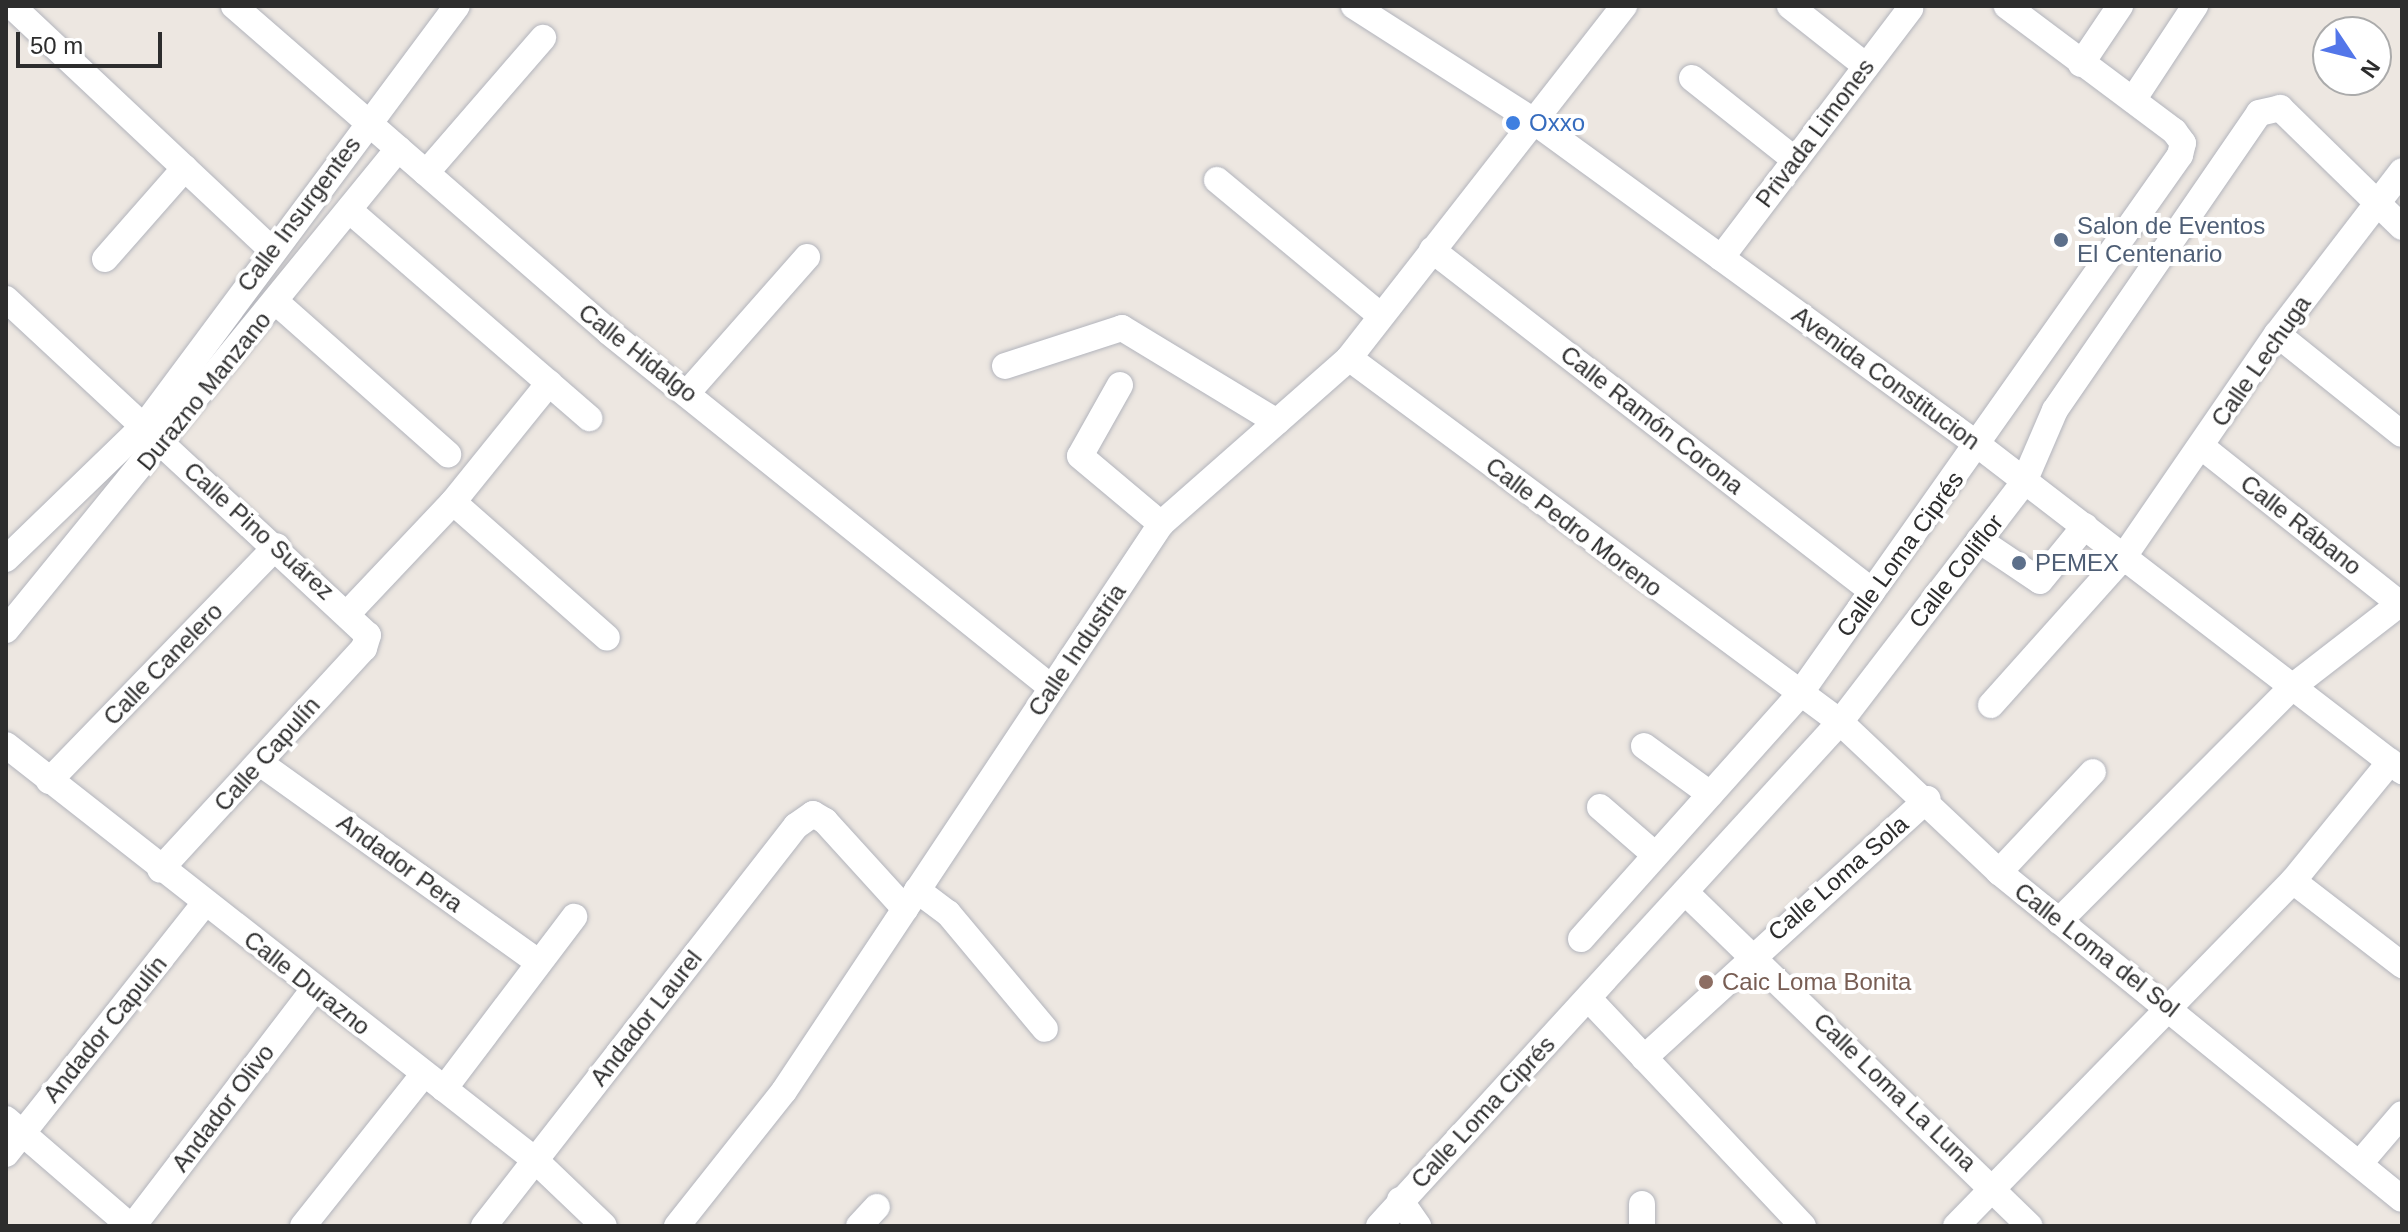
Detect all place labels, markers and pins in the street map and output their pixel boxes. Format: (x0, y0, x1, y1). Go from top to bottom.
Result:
place label: Oxxo (1529, 109, 1585, 137)
marker: Oxxo (1504, 114, 1522, 132)
place label: Salon de Eventos El Centenario (2077, 212, 2265, 268)
marker: Salon de Eventos El Centenario (2052, 231, 2070, 249)
place label: PEMEX (2035, 549, 2119, 577)
marker: PEMEX (2010, 554, 2028, 572)
place label: Caic Loma Bonita (1722, 968, 1911, 996)
marker: Caic Loma Bonita (1697, 973, 1715, 991)

